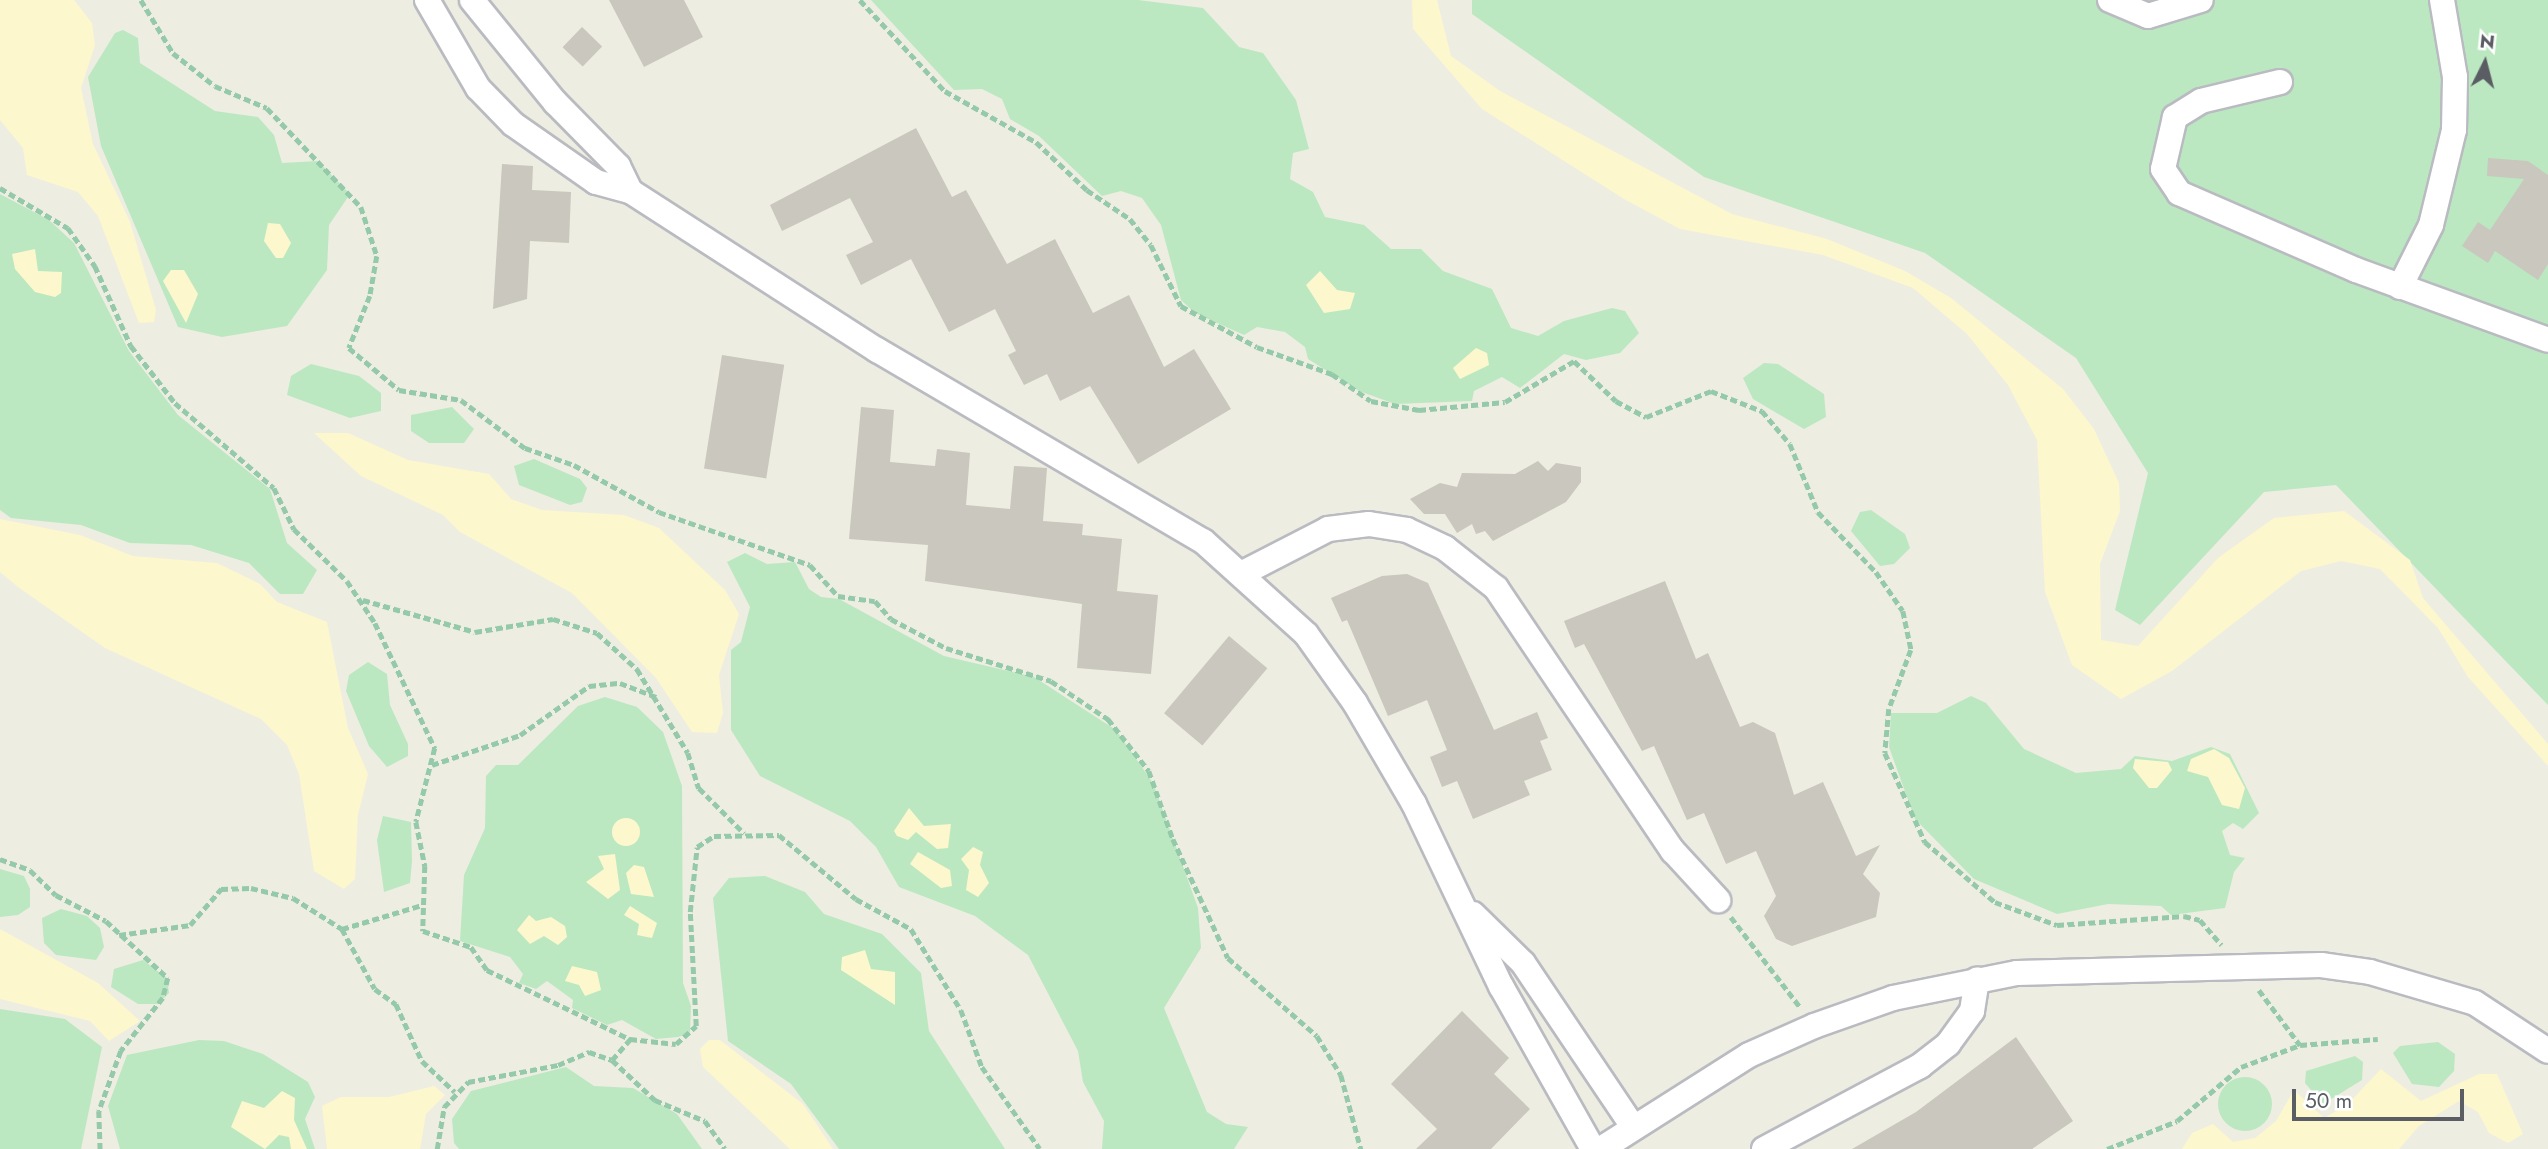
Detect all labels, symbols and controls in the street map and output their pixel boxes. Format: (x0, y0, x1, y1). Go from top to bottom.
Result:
text: N (2478, 27, 2496, 56)
north arrow (2450, 28, 2520, 98)
scale bar (2296, 1076, 2468, 1120)
text: 50 m (2305, 1086, 2352, 1116)

